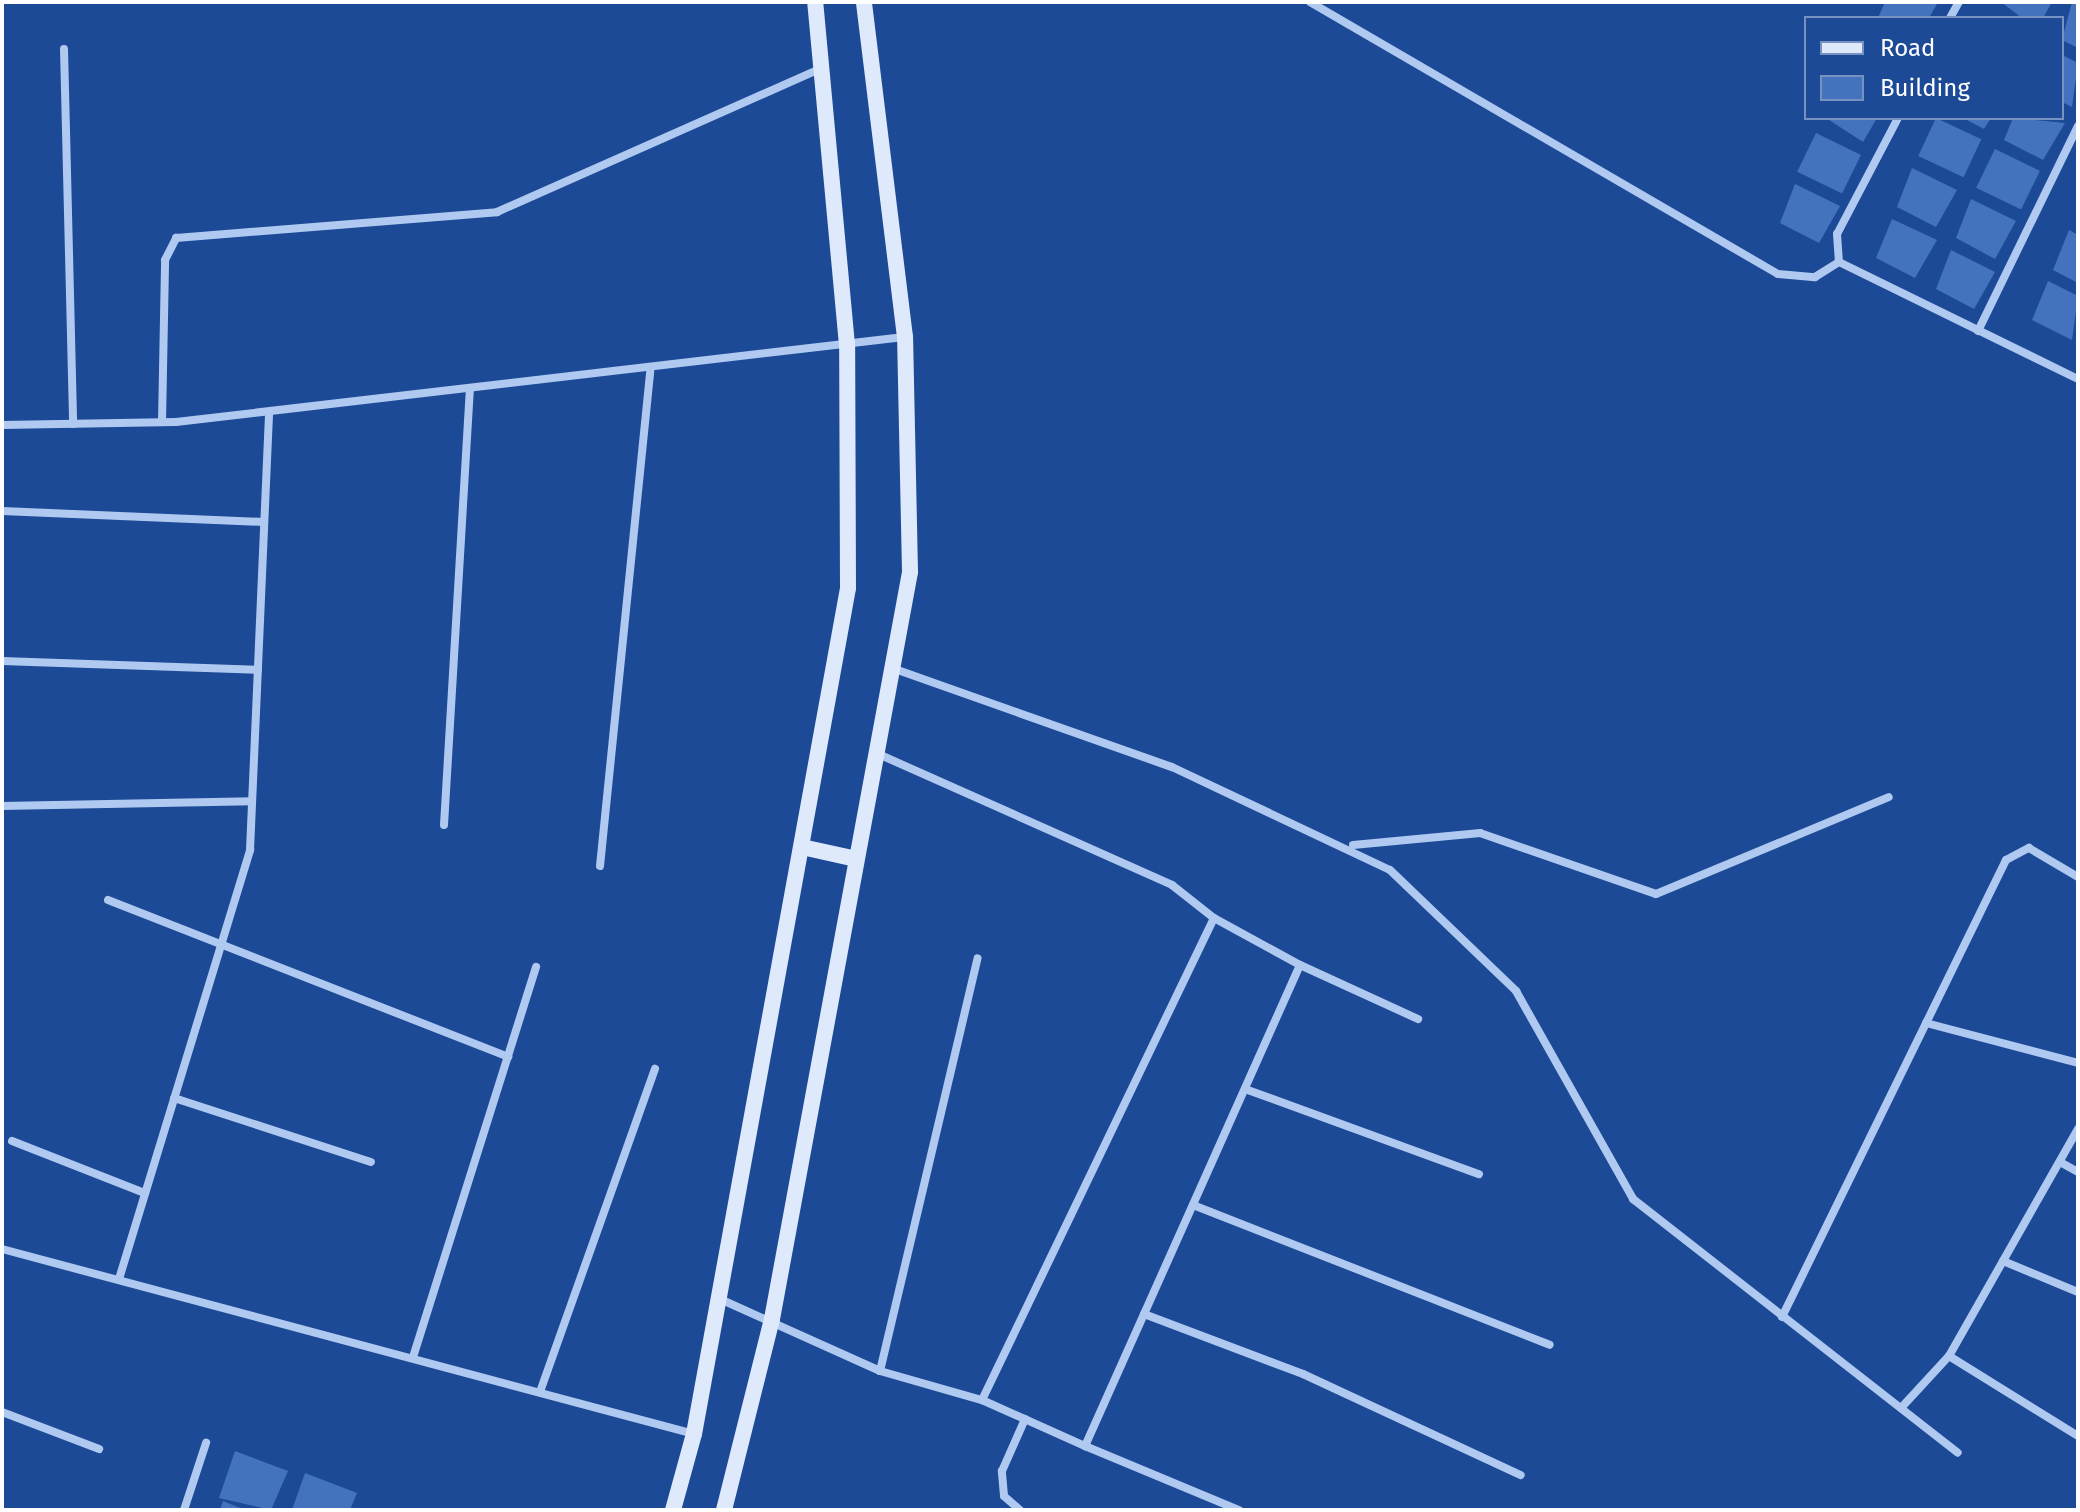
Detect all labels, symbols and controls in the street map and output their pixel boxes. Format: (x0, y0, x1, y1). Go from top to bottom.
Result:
legend (1804, 16, 2064, 120)
text: Road (1880, 34, 1935, 62)
text: Building (1880, 74, 1970, 102)

